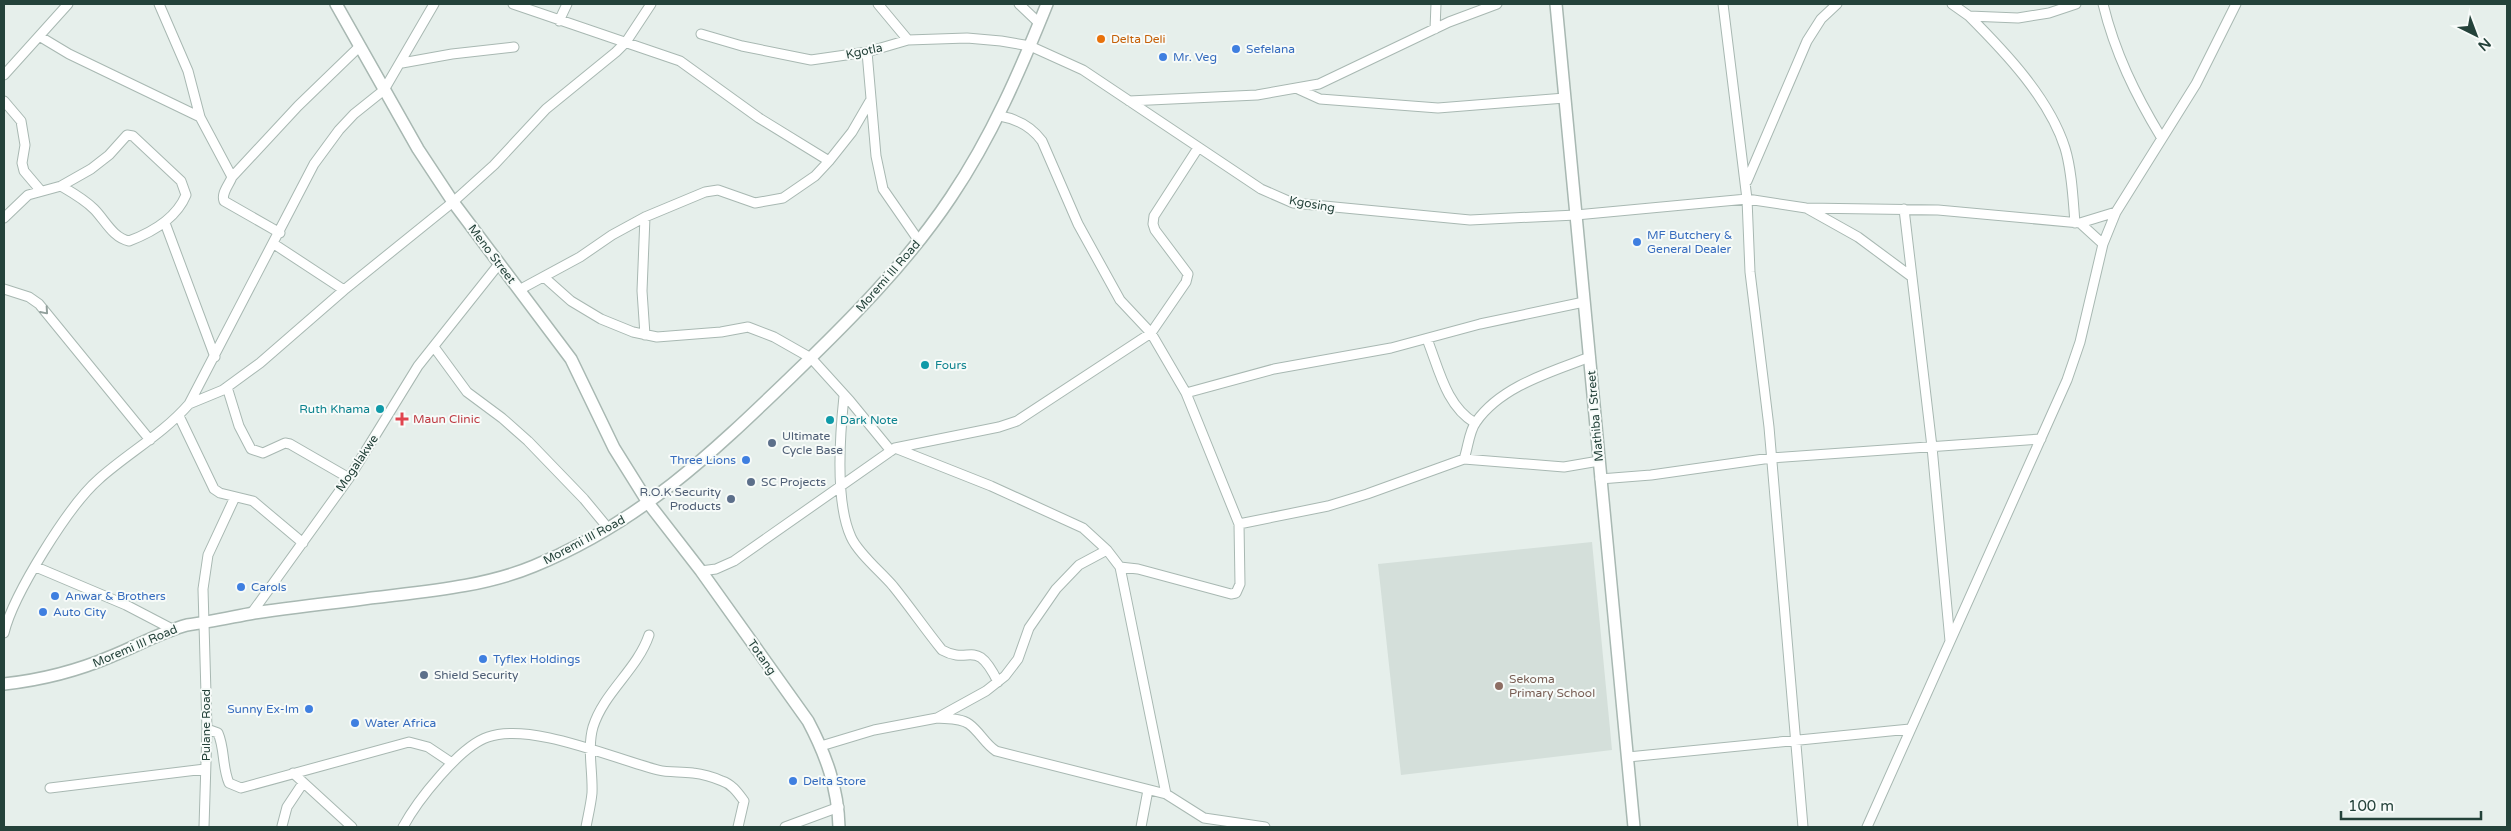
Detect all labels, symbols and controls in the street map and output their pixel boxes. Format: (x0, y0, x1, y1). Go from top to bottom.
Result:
north arrow (2451, 10, 2501, 60)
place label: Delta Deli (1111, 32, 1166, 46)
marker: Delta Deli (1095, 33, 1107, 45)
text: N (2474, 34, 2494, 54)
street label: Kgotla (844, 40, 884, 62)
place label: Sefelana (1246, 42, 1295, 56)
marker: Sefelana (1230, 43, 1242, 55)
place label: Mr. Veg (1173, 50, 1217, 64)
marker: Mr. Veg (1157, 51, 1169, 63)
street label: Kgosing (1288, 193, 1336, 215)
street label: Meno Street (465, 222, 519, 287)
place label: MF Butchery & General Dealer (1647, 228, 1733, 256)
marker: MF Butchery & General Dealer (1631, 236, 1643, 248)
street label: Moremi III Road (853, 237, 923, 315)
one-way arrow (40, 306, 49, 315)
place label: Fours (935, 358, 967, 372)
marker: Fours (919, 359, 931, 371)
street label: Mathiba I Street (1584, 369, 1606, 462)
place label: Ruth Khama (299, 402, 370, 416)
marker: Ruth Khama (374, 403, 386, 415)
marker: Maun Clinic (395, 412, 409, 426)
place label: Maun Clinic (413, 412, 480, 426)
place label: Dark Note (840, 413, 898, 427)
marker: Dark Note (824, 414, 836, 426)
place label: Ultimate Cycle Base (782, 429, 843, 457)
street label: Mogalakwe (333, 432, 381, 494)
marker: Ultimate Cycle Base (766, 437, 778, 449)
place label: Three Lions (670, 453, 736, 467)
marker: Three Lions (740, 454, 752, 466)
place label: SC Projects (761, 475, 826, 489)
marker: SC Projects (745, 476, 757, 488)
place label: R.O.K Security Products (639, 485, 722, 513)
marker: R.O.K Security Products (725, 493, 737, 505)
street label: Moremi III Road (541, 513, 627, 567)
place label: Carols (251, 580, 287, 594)
marker: Carols (235, 581, 247, 593)
place label: Anwar & Brothers (65, 589, 166, 603)
marker: Anwar & Brothers (49, 590, 61, 602)
place label: Auto City (53, 605, 107, 619)
marker: Auto City (37, 606, 49, 618)
street label: Moremi III Road (91, 622, 179, 670)
street label: Totang (745, 637, 779, 677)
place label: Tyflex Holdings (493, 652, 580, 666)
marker: Tyflex Holdings (477, 653, 489, 665)
place label: Shield Security (434, 668, 519, 682)
marker: Shield Security (418, 669, 430, 681)
place label: Sekoma Primary School (1509, 672, 1595, 700)
marker: Sekoma Primary School (1493, 680, 1505, 692)
street label: Pulane Road (199, 689, 213, 761)
place label: Sunny Ex-Im (227, 702, 299, 716)
marker: Sunny Ex-Im (303, 703, 315, 715)
place label: Water Africa (365, 716, 436, 730)
marker: Water Africa (349, 717, 361, 729)
place label: Delta Store (803, 774, 866, 788)
marker: Delta Store (787, 775, 799, 787)
scale bar (2341, 788, 2481, 820)
text: 100 m (2348, 797, 2394, 815)

